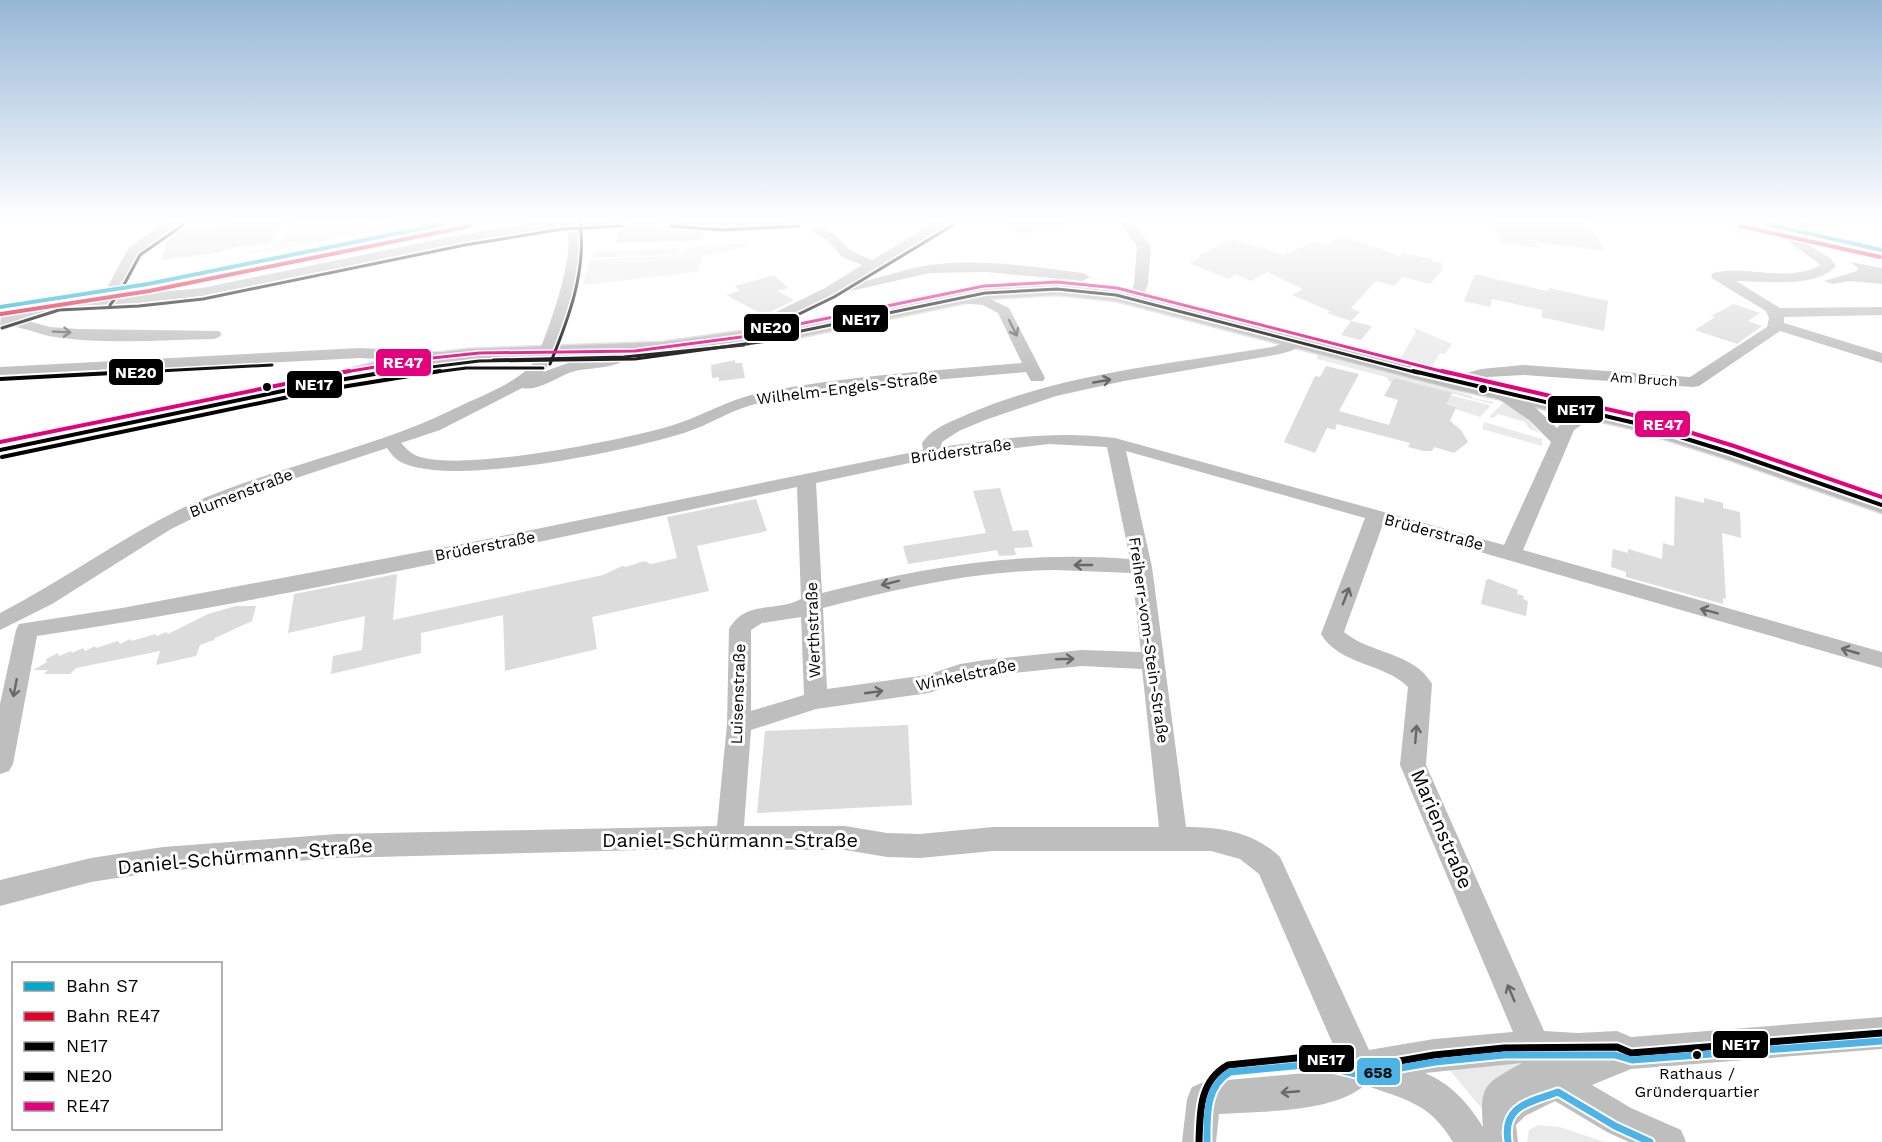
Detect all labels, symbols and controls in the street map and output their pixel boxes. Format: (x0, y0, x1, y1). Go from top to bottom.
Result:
line badge: NE17 (832, 304, 889, 333)
text: NE17 (842, 310, 881, 329)
line badge: NE20 (743, 313, 800, 342)
text: NE20 (750, 318, 792, 337)
one-way arrow (1008, 319, 1020, 337)
one-way arrow (52, 327, 72, 338)
line badge: RE47 (375, 348, 432, 377)
text: RE47 (383, 353, 423, 372)
line badge: NE20 (108, 358, 164, 386)
text: NE20 (115, 363, 157, 382)
street label: Wilhelm-Engels-Straße (755, 367, 939, 409)
street label: Am Bruch (1610, 369, 1678, 389)
line badge: NE17 (286, 370, 343, 399)
text: NE17 (295, 375, 334, 394)
one-way arrow (1092, 375, 1112, 386)
unlabelled marker (261, 381, 273, 393)
unlabelled marker (1477, 383, 1489, 395)
line badge: NE17 (1547, 395, 1604, 424)
text: NE17 (1557, 400, 1596, 419)
line badge: RE47 (1634, 410, 1691, 438)
text: RE47 (1643, 415, 1683, 434)
street label: Brüderstraße (909, 435, 1013, 467)
street label: Blumenstraße (187, 465, 295, 521)
street label: Brüderstraße (1382, 510, 1486, 554)
street label: Brüderstraße (433, 527, 537, 565)
street label: Freiherr-vom-Stein-Straße (1125, 536, 1173, 744)
one-way arrow (1074, 559, 1094, 571)
one-way arrow (881, 578, 900, 590)
street label: Werthstraße (802, 582, 824, 678)
one-way arrow (1341, 587, 1352, 606)
one-way arrow (1699, 604, 1718, 616)
street label: Luisenstraße (727, 643, 749, 745)
one-way arrow (1841, 645, 1860, 656)
one-way arrow (1055, 654, 1075, 665)
street label: Winkelstraße (914, 655, 1018, 695)
one-way arrow (9, 677, 20, 697)
one-way arrow (863, 687, 883, 698)
one-way arrow (1410, 725, 1421, 745)
street label: Marienstraße (1406, 766, 1478, 892)
street label: Daniel-Schürmann-Straße (602, 828, 858, 852)
street label: Daniel-Schürmann-Straße (116, 833, 374, 879)
legend (12, 962, 222, 1130)
text: Bahn S7 (66, 975, 138, 996)
one-way arrow (1505, 984, 1516, 1002)
text: Bahn RE47 (66, 1005, 160, 1026)
line badge: NE17 (1712, 1030, 1769, 1059)
text: NE17 (66, 1035, 108, 1056)
text: NE17 (1722, 1035, 1761, 1054)
line badge: NE17 (1298, 1044, 1355, 1073)
marker: Rathaus / Gründerquartier (1691, 1049, 1703, 1061)
text: NE17 (1307, 1050, 1346, 1069)
line badge: 658 (1356, 1057, 1401, 1086)
text: 658 (1363, 1063, 1393, 1082)
place label: Rathaus / Gründerquartier (1634, 1064, 1760, 1101)
text: NE20 (66, 1065, 112, 1086)
one-way arrow (1280, 1087, 1300, 1098)
text: RE47 (66, 1095, 110, 1116)

